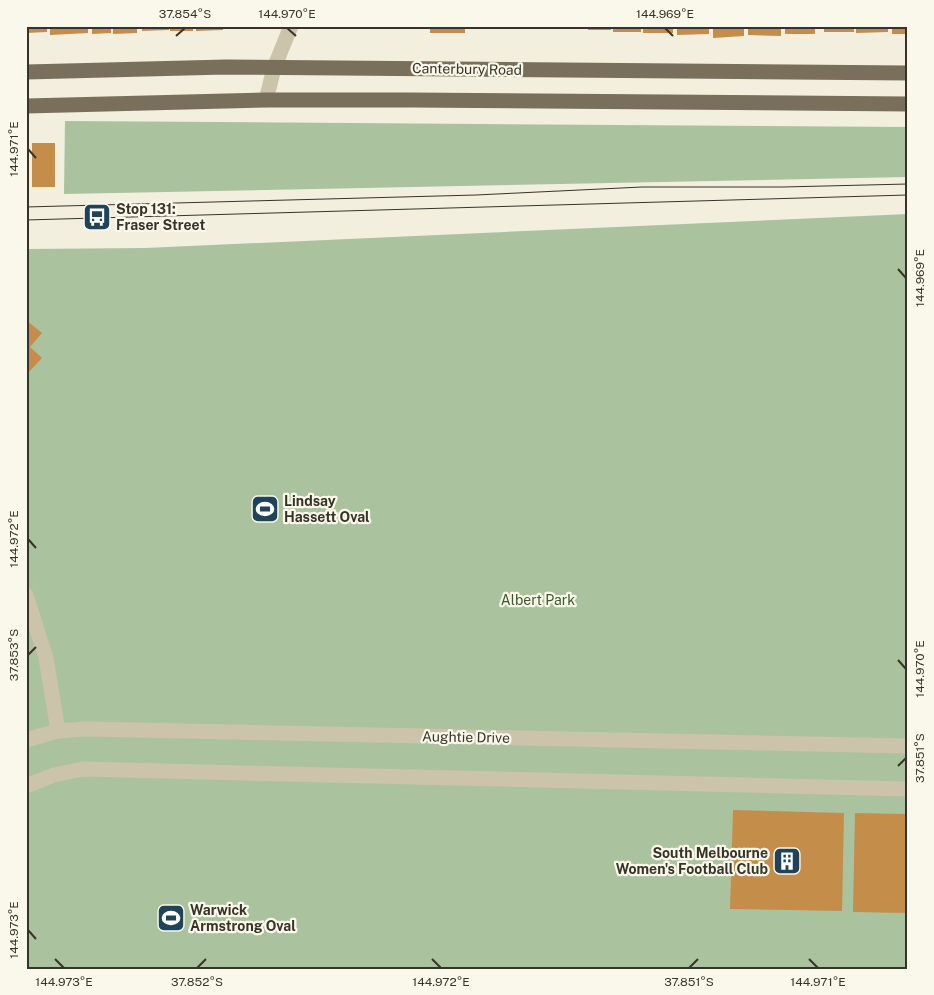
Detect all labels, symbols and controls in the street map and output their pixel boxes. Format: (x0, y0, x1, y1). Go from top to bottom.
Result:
text: 37.854°S (159, 7, 211, 21)
text: 144.970°E (258, 7, 316, 21)
text: 144.969°E (636, 7, 694, 21)
street label: Canterbury Road (412, 60, 522, 78)
text: 144.971°E (7, 121, 21, 177)
place label: Stop 131: Fraser Street (116, 201, 205, 233)
bus stop icon: Stop 131: Fraser Street (82, 202, 112, 232)
text: 144.969°E (913, 249, 927, 307)
place label: Lindsay Hassett Oval (284, 493, 370, 525)
sports icon: Lindsay Hassett Oval (250, 494, 280, 524)
text: 144.972°E (7, 510, 21, 568)
park label: Albert Park (501, 592, 575, 608)
text: 37.853°S (7, 629, 21, 681)
text: 144.970°E (913, 640, 927, 698)
street label: Aughtie Drive (422, 728, 510, 746)
text: 37.851°S (913, 733, 927, 783)
place label: South Melbourne Women's Football Club (616, 845, 768, 877)
building icon: South Melbourne Women's Football Club (772, 846, 802, 876)
text: 144.973°E (7, 901, 21, 959)
place label: Warwick Armstrong Oval (190, 902, 296, 934)
sports icon: Warwick Armstrong Oval (156, 903, 186, 933)
text: 144.973°E (35, 975, 93, 989)
text: 37.852°S (171, 975, 223, 989)
text: 144.972°E (412, 975, 470, 989)
text: 37.851°S (664, 975, 714, 989)
text: 144.971°E (790, 975, 846, 989)

